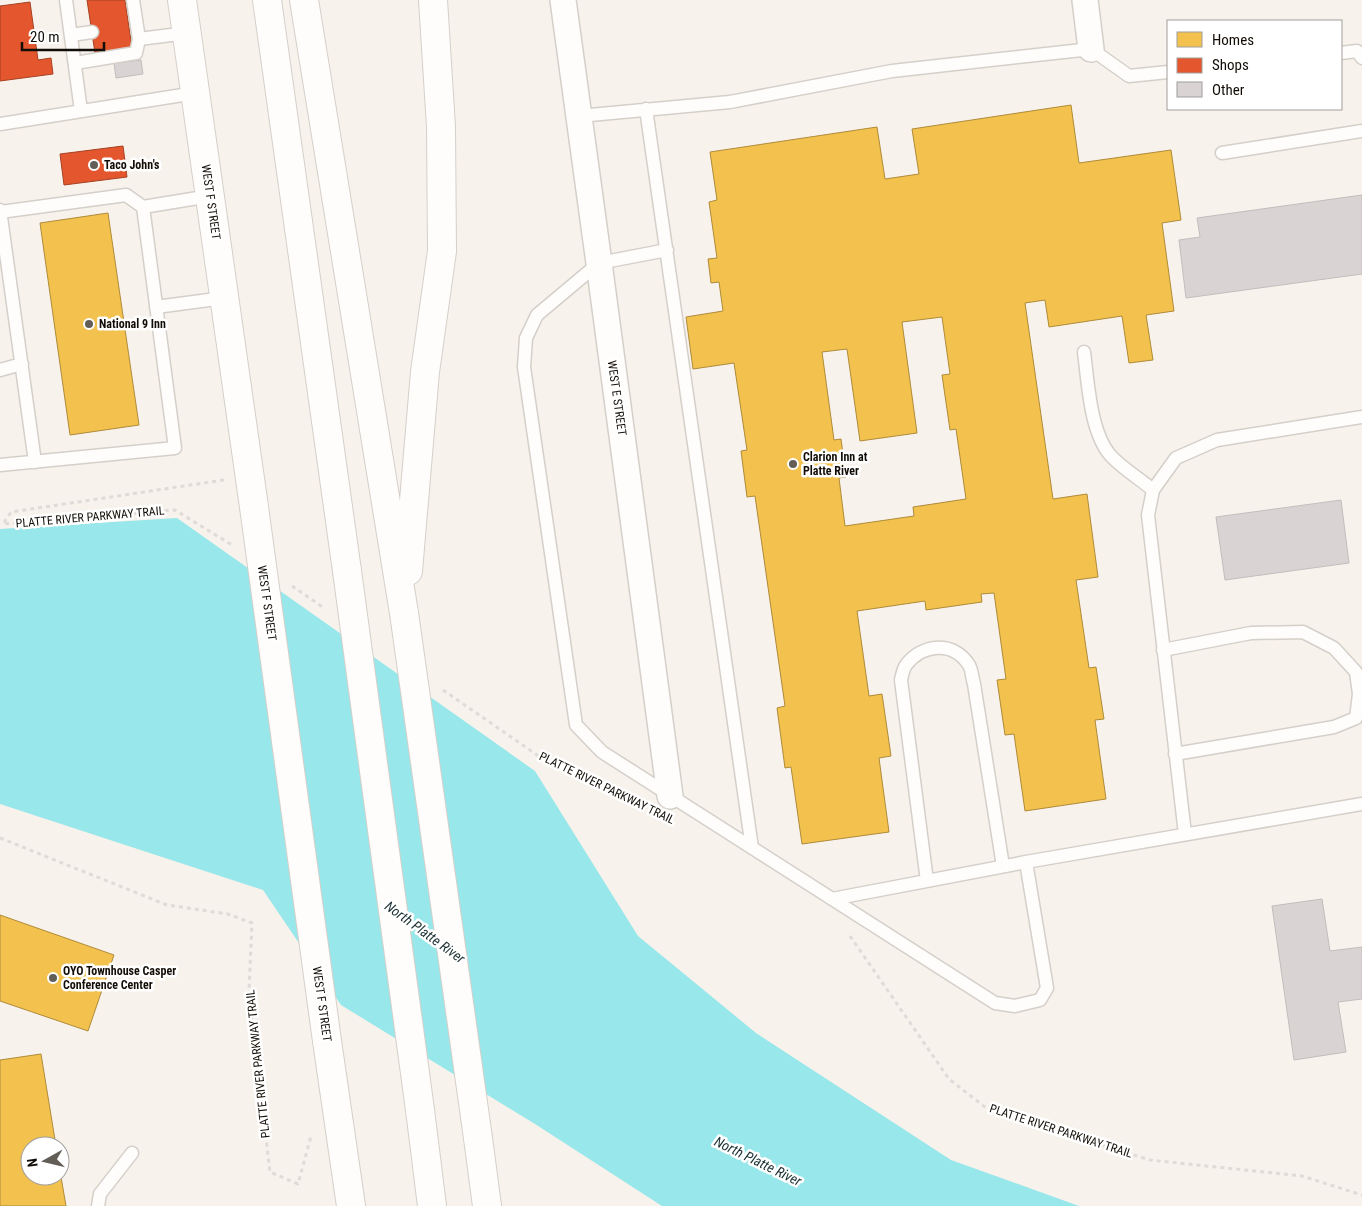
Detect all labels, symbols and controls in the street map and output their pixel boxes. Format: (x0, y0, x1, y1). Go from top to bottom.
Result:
scale bar (22, 20, 105, 52)
legend (1167, 20, 1342, 110)
text: 20 m (30, 28, 60, 46)
text: Homes (1212, 31, 1254, 49)
text: Shops (1212, 56, 1249, 74)
text: Other (1212, 81, 1245, 99)
place label: Taco John's (104, 158, 160, 172)
marker: Taco John's (88, 159, 100, 171)
street label: WEST F STREET (199, 164, 223, 240)
place label: National 9 Inn (99, 317, 166, 331)
marker: National 9 Inn (83, 318, 95, 330)
street label: WEST E STREET (605, 359, 629, 437)
place label: Clarion Inn at Platte River (803, 450, 868, 478)
marker: Clarion Inn at Platte River (787, 458, 799, 470)
street label: PLATTE RIVER PARKWAY TRAIL (15, 504, 165, 530)
street label: WEST F STREET (255, 565, 279, 641)
street label: PLATTE RIVER PARKWAY TRAIL (537, 749, 677, 827)
water label: North Platte River (382, 898, 469, 967)
place label: OYO Townhouse Casper Conference Center (63, 964, 176, 992)
street label: WEST F STREET (310, 966, 334, 1042)
marker: OYO Townhouse Casper Conference Center (47, 972, 59, 984)
street label: PLATTE RIVER PARKWAY TRAIL (243, 989, 273, 1139)
street label: PLATTE RIVER PARKWAY TRAIL (988, 1101, 1134, 1161)
water label: North Platte River (712, 1133, 805, 1189)
north arrow (20, 1136, 70, 1186)
text: N (24, 1157, 41, 1168)

